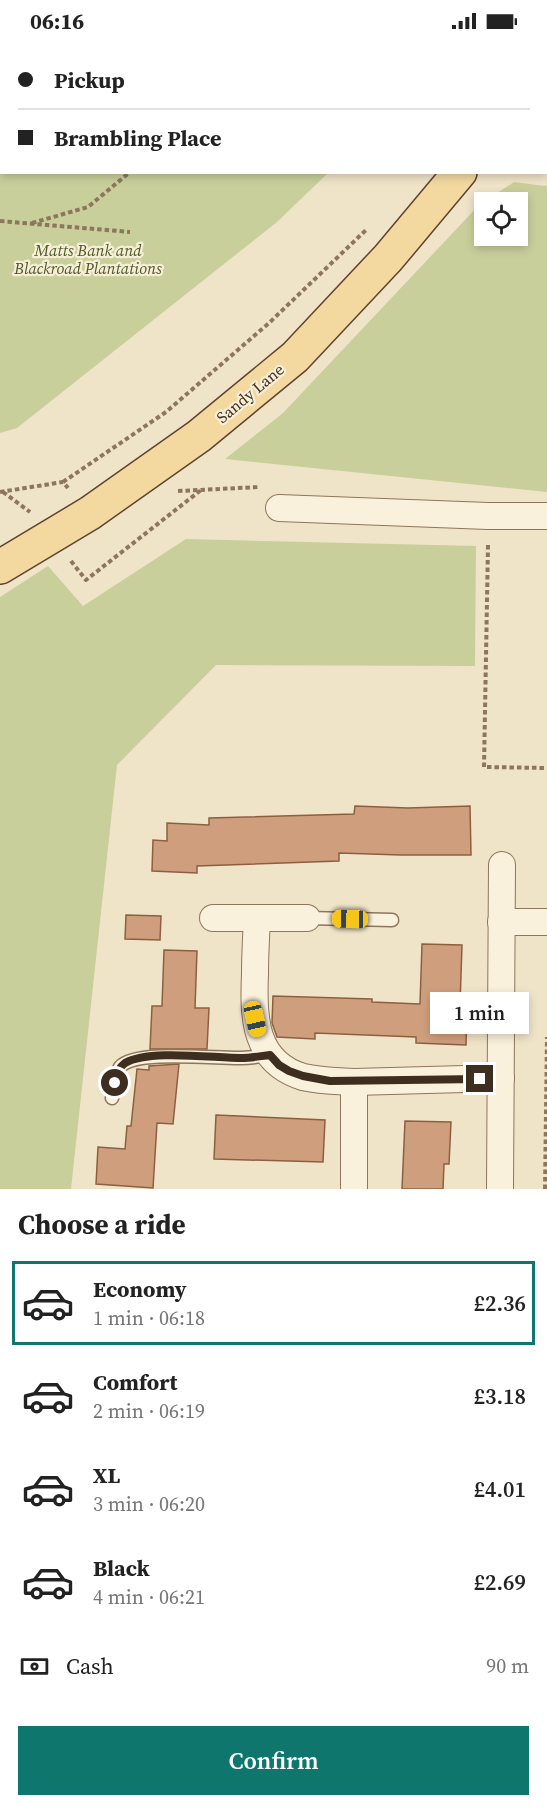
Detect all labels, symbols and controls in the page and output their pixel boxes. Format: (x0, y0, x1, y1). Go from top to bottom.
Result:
text: 06:16 (30, 6, 84, 36)
text: Pickup (54, 65, 125, 95)
text: Brambling Place (54, 123, 222, 153)
map controls (474, 192, 528, 246)
button: locate (474, 192, 528, 246)
park label: Matts Bank and Blackroad Plantations (13, 239, 162, 279)
street label: Sandy Lane (211, 358, 289, 428)
car (332, 910, 368, 928)
callout: 1 min (430, 992, 530, 1034)
car (242, 999, 268, 1039)
text: 1 min (454, 999, 505, 1027)
route end (466, 1065, 493, 1092)
route start (101, 1069, 128, 1096)
text: Choose a ride (18, 1206, 186, 1243)
text: Economy (93, 1274, 187, 1304)
icon: car (21, 1276, 75, 1330)
text: £2.36 (474, 1288, 526, 1318)
text: 1 min · 06:18 (93, 1304, 205, 1332)
text: Comfort (93, 1367, 177, 1397)
icon: car (21, 1369, 75, 1423)
text: £3.18 (474, 1381, 526, 1411)
text: 2 min · 06:19 (93, 1397, 205, 1425)
text: XL (93, 1460, 120, 1490)
icon: car (21, 1462, 75, 1516)
text: £4.01 (474, 1474, 526, 1504)
text: 3 min · 06:20 (93, 1490, 205, 1518)
text: Black (93, 1553, 150, 1583)
icon: car (21, 1555, 75, 1609)
text: £2.69 (474, 1567, 526, 1597)
text: 4 min · 06:21 (93, 1583, 205, 1611)
icon: cash (18, 1650, 51, 1683)
text: Cash (66, 1651, 114, 1681)
text: 90 m (486, 1652, 529, 1680)
button: Confirm (18, 1726, 529, 1795)

